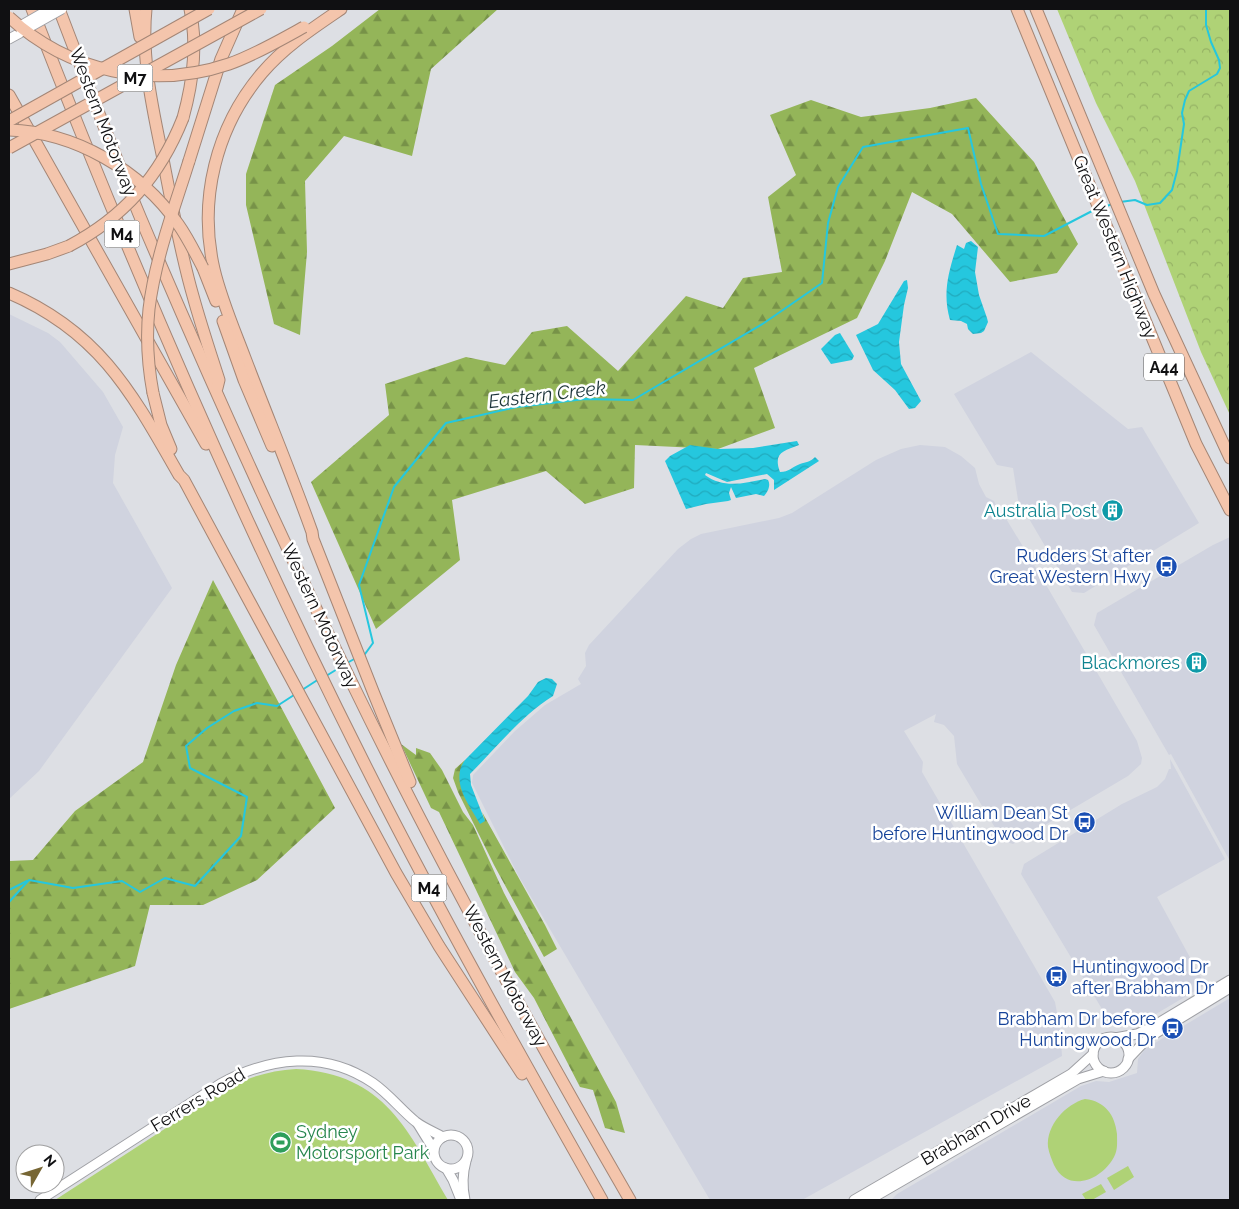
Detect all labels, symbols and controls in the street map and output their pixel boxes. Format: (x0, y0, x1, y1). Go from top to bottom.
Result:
street label: Western Motorway (65, 45, 142, 199)
road number: M7 (118, 64, 152, 92)
street label: Great Western Highway (1069, 152, 1162, 342)
road number: M4 (104, 220, 140, 248)
road number: A44 (1144, 354, 1184, 381)
water label: Eastern Creek (487, 376, 607, 412)
building icon: Australia Post (1101, 499, 1125, 523)
place label: Australia Post (984, 500, 1097, 521)
street label: Western Motorway (278, 540, 363, 692)
place label: Rudders St after Great Western Hwy (989, 545, 1152, 587)
bus stop icon: Rudders St after Great Western Hwy (1155, 554, 1179, 578)
building icon: Blackmores (1184, 651, 1208, 675)
place label: Blackmores (1081, 652, 1180, 673)
place label: William Dean St before Huntingwood Dr (872, 802, 1069, 844)
bus stop icon: William Dean St before Huntingwood Dr (1072, 811, 1096, 835)
road number: M4 (412, 874, 446, 901)
street label: Western Motorway (459, 901, 552, 1050)
place label: Huntingwood Dr after Brabham Dr (1072, 956, 1215, 998)
bus stop icon: Huntingwood Dr after Brabham Dr (1044, 965, 1068, 989)
place label: Brabham Dr before Huntingwood Dr (997, 1008, 1157, 1050)
bus stop icon: Brabham Dr before Huntingwood Dr (1160, 1017, 1184, 1041)
street label: Ferrers Road (147, 1063, 249, 1136)
street label: Brabham Drive (917, 1089, 1035, 1170)
place label: Sydney Motorsport Park (296, 1121, 430, 1163)
sports icon: Sydney Motorsport Park (268, 1130, 292, 1154)
north arrow (15, 1144, 65, 1194)
text: N (41, 1152, 60, 1170)

